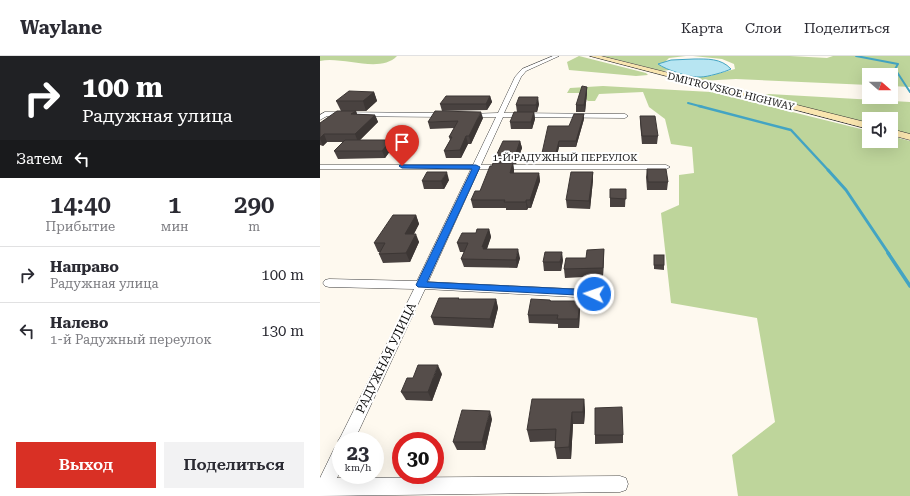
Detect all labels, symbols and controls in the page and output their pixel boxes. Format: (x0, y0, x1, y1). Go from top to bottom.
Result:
text: Waylane (20, 16, 102, 39)
text: Карта (681, 20, 723, 36)
text: Слои (745, 20, 782, 36)
text: Поделиться (804, 20, 890, 36)
north arrow (862, 68, 898, 104)
map controls (862, 68, 898, 148)
street label: DMITROVSKOE HIGHWAY (666, 70, 796, 113)
text: 100 m (82, 71, 163, 104)
icon: right (16, 72, 68, 124)
text: Радужная улица (82, 105, 232, 126)
button: sound (862, 112, 898, 148)
pin (385, 125, 419, 166)
icon: arrive (391, 131, 413, 153)
icon: left (71, 148, 93, 170)
text: Затем (16, 150, 63, 168)
street label: 1-Й РАДУЖНЫЙ ПЕРЕУЛОК (492, 152, 638, 163)
text: 14:40 (50, 191, 111, 219)
text: 1 (168, 191, 181, 219)
text: 290 (234, 191, 274, 219)
text: Прибытие (46, 219, 115, 234)
text: мин (161, 219, 189, 234)
text: m (248, 219, 260, 234)
text: Направо (50, 258, 119, 276)
icon: right (16, 264, 38, 286)
text: 100 m (261, 266, 304, 284)
position arrow (573, 273, 615, 315)
text: Радужная улица (50, 276, 159, 291)
street label: РАДУЖНАЯ УЛИЦА (353, 300, 419, 416)
text: Налево (50, 314, 109, 332)
icon: left (16, 320, 38, 342)
text: 130 m (261, 322, 304, 340)
text: 1-й Радужный переулок (50, 332, 212, 347)
speed limit sign: 30 (392, 432, 444, 484)
text: 23 (347, 441, 369, 465)
button: Выход (16, 442, 156, 488)
button: Поделиться (164, 442, 304, 488)
text: km/h (345, 462, 371, 473)

